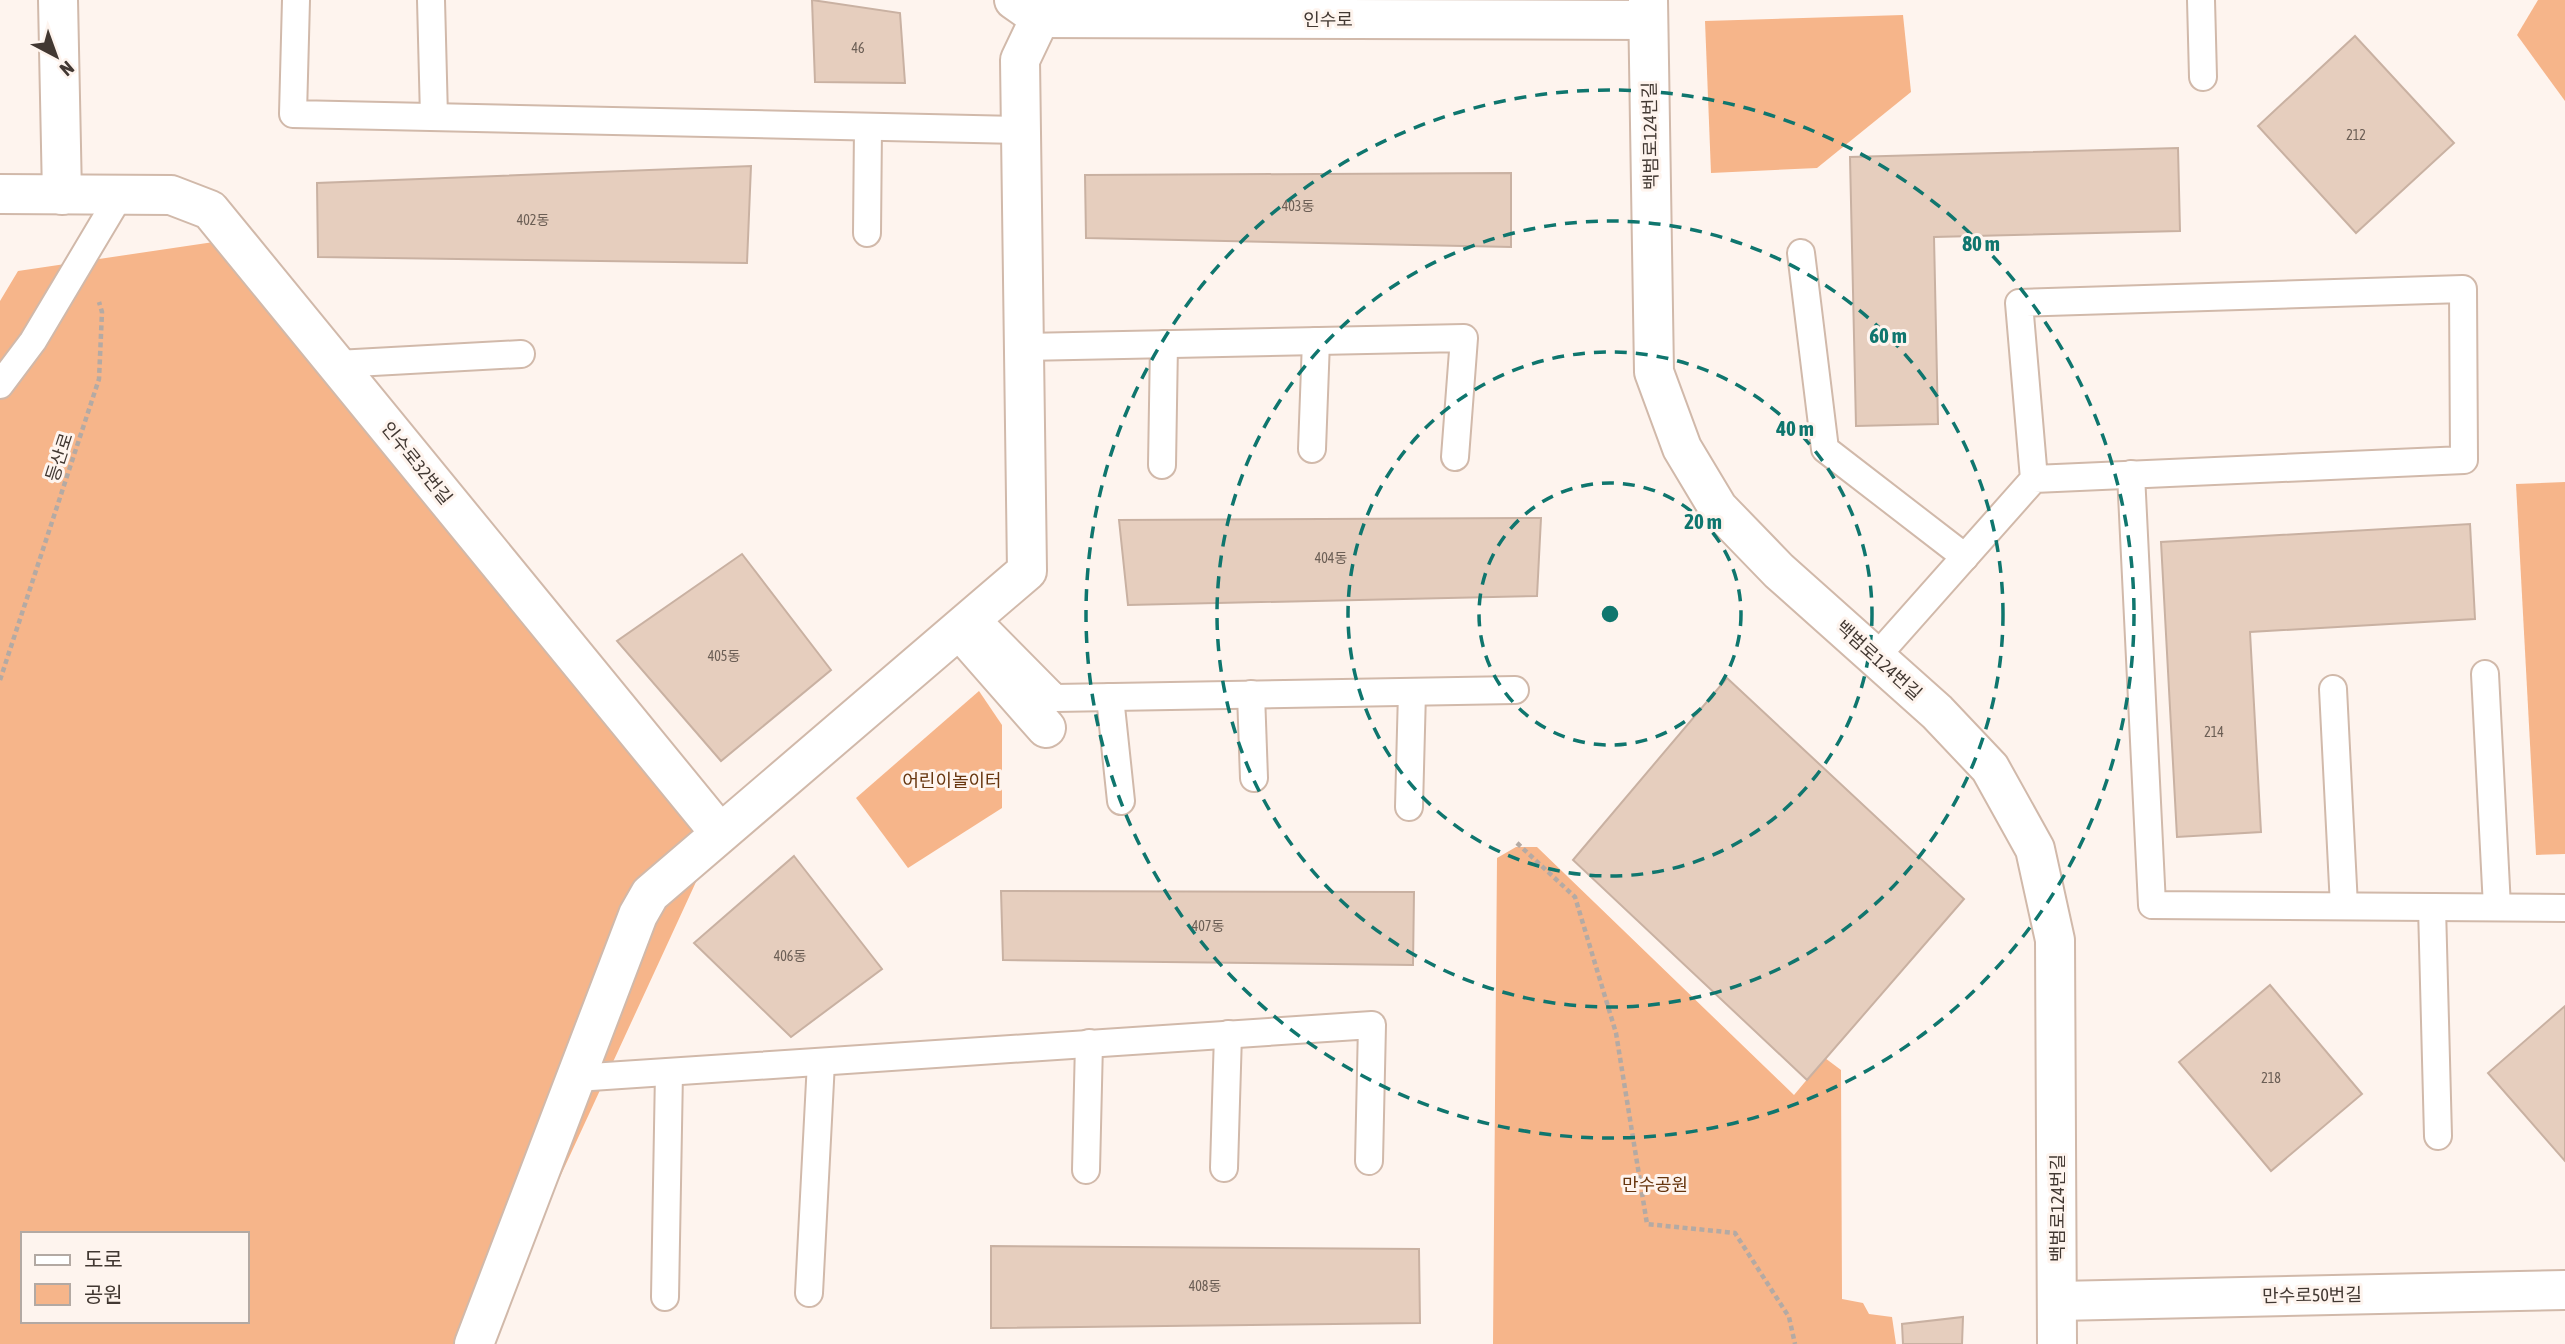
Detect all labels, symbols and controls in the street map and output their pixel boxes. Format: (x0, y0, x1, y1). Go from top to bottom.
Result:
street label: 인수로 (1303, 9, 1353, 30)
north arrow (21, 21, 91, 91)
house number: 46 (851, 40, 865, 56)
text: N (56, 57, 79, 81)
street label: 백범로124번길 (1639, 82, 1661, 190)
house number: 212 (2346, 127, 2366, 143)
house number: 403동 (1282, 198, 1314, 214)
house number: 402동 (517, 212, 549, 228)
text: 80 m (1962, 231, 2000, 255)
text: 60 m (1869, 323, 1907, 347)
text: 40 m (1775, 416, 1814, 440)
street label: 인수로32번길 (377, 418, 457, 508)
street label: 등산로 (41, 430, 77, 484)
text: 20 m (1684, 509, 1722, 533)
house number: 404동 (1315, 550, 1347, 566)
centre of rings (1598, 602, 1622, 626)
street label: 백범로124번길 (1832, 616, 1926, 704)
house number: 405동 (708, 648, 740, 664)
house number: 214 (2204, 724, 2224, 740)
park label: 어린이놀이터 (902, 770, 1002, 791)
house number: 407동 (1192, 918, 1224, 934)
house number: 406동 (774, 948, 806, 964)
house number: 218 (2261, 1070, 2281, 1086)
street label: 백범로124번길 (2047, 1154, 2068, 1262)
park label: 만수공원 (1622, 1174, 1688, 1195)
legend (21, 1232, 248, 1323)
text: 도로 (84, 1247, 123, 1271)
house number: 408동 (1189, 1278, 1221, 1294)
text: 공원 (84, 1282, 123, 1306)
street label: 만수로50번길 (2262, 1284, 2362, 1306)

